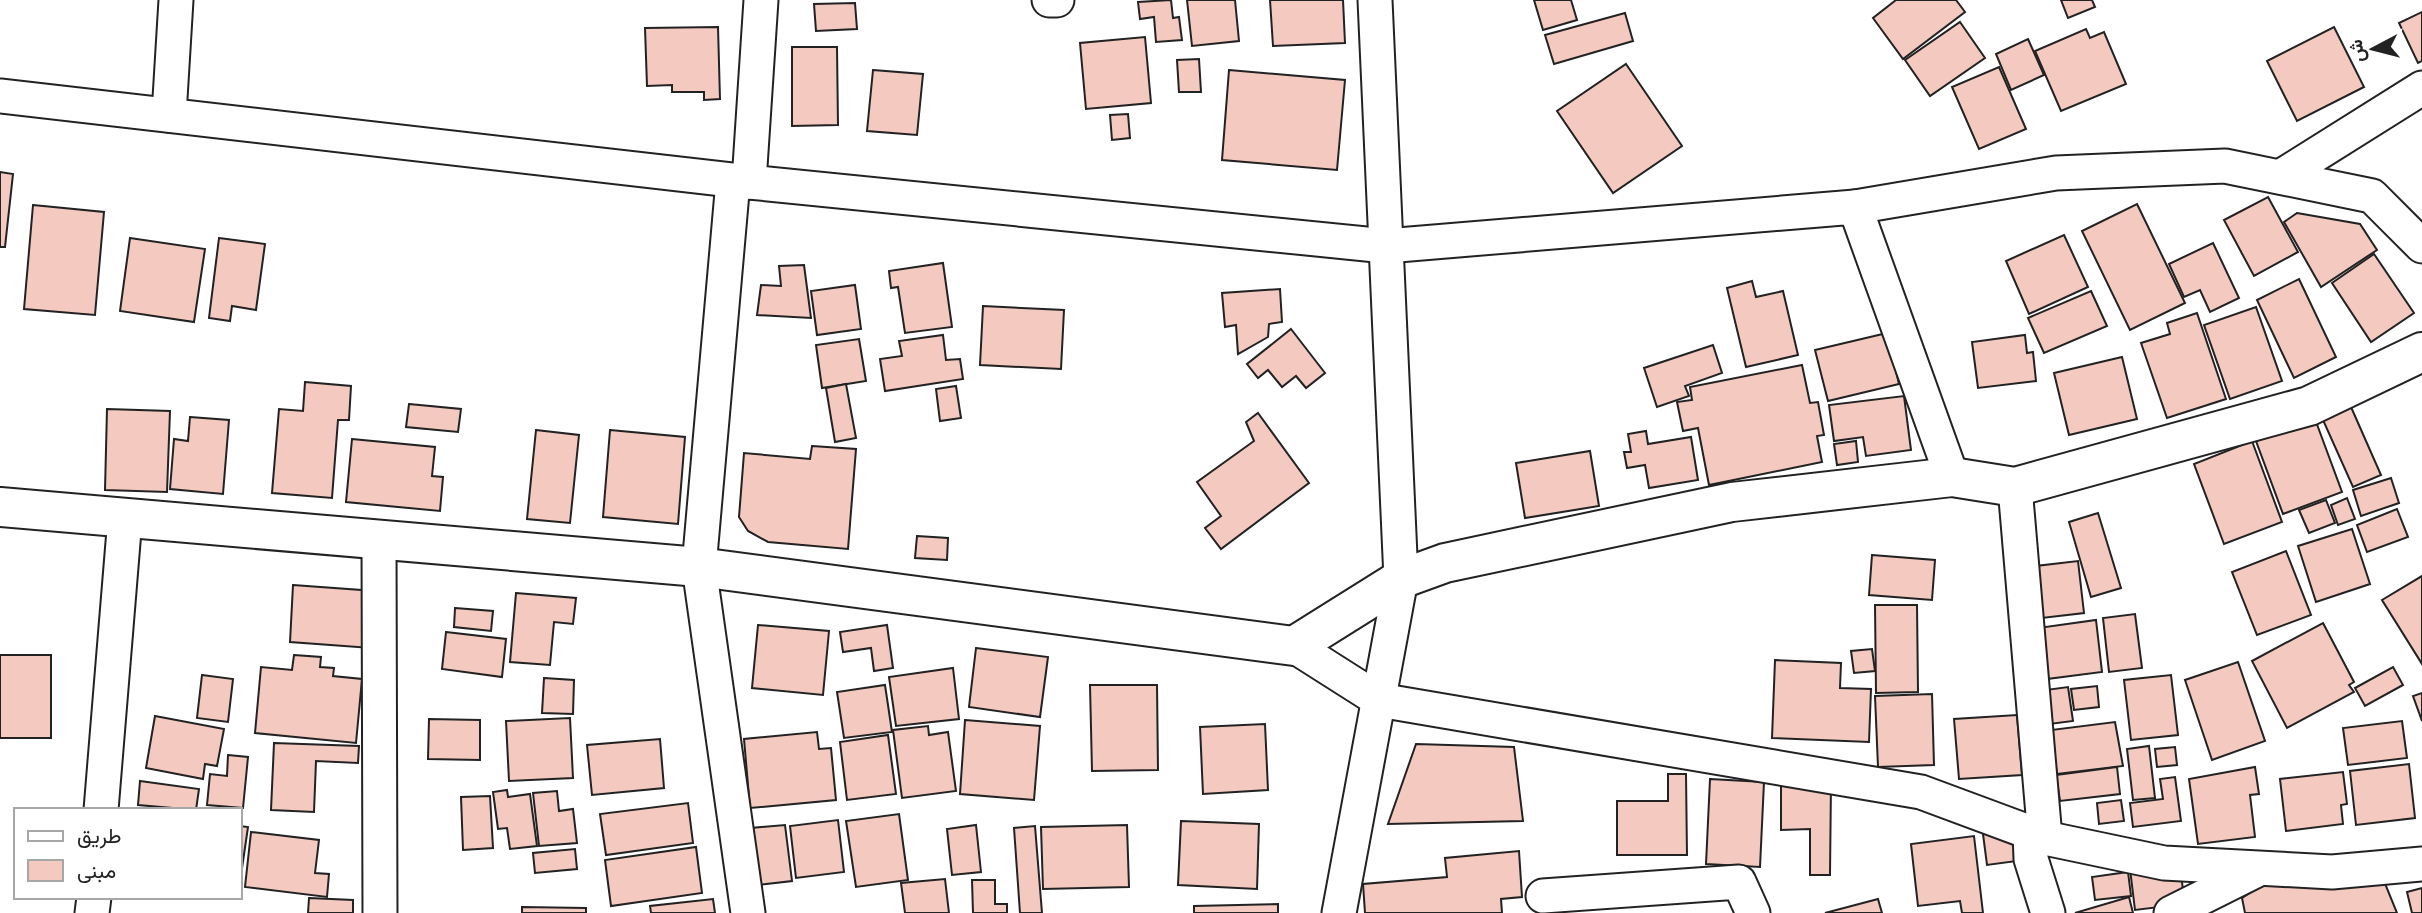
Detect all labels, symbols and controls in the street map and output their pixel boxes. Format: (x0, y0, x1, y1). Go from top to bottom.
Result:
north arrow (2338, 14, 2408, 84)
text: ش (2344, 38, 2369, 64)
legend (14, 808, 242, 899)
text: طريق (77, 823, 122, 849)
text: مبنى (77, 858, 116, 883)

